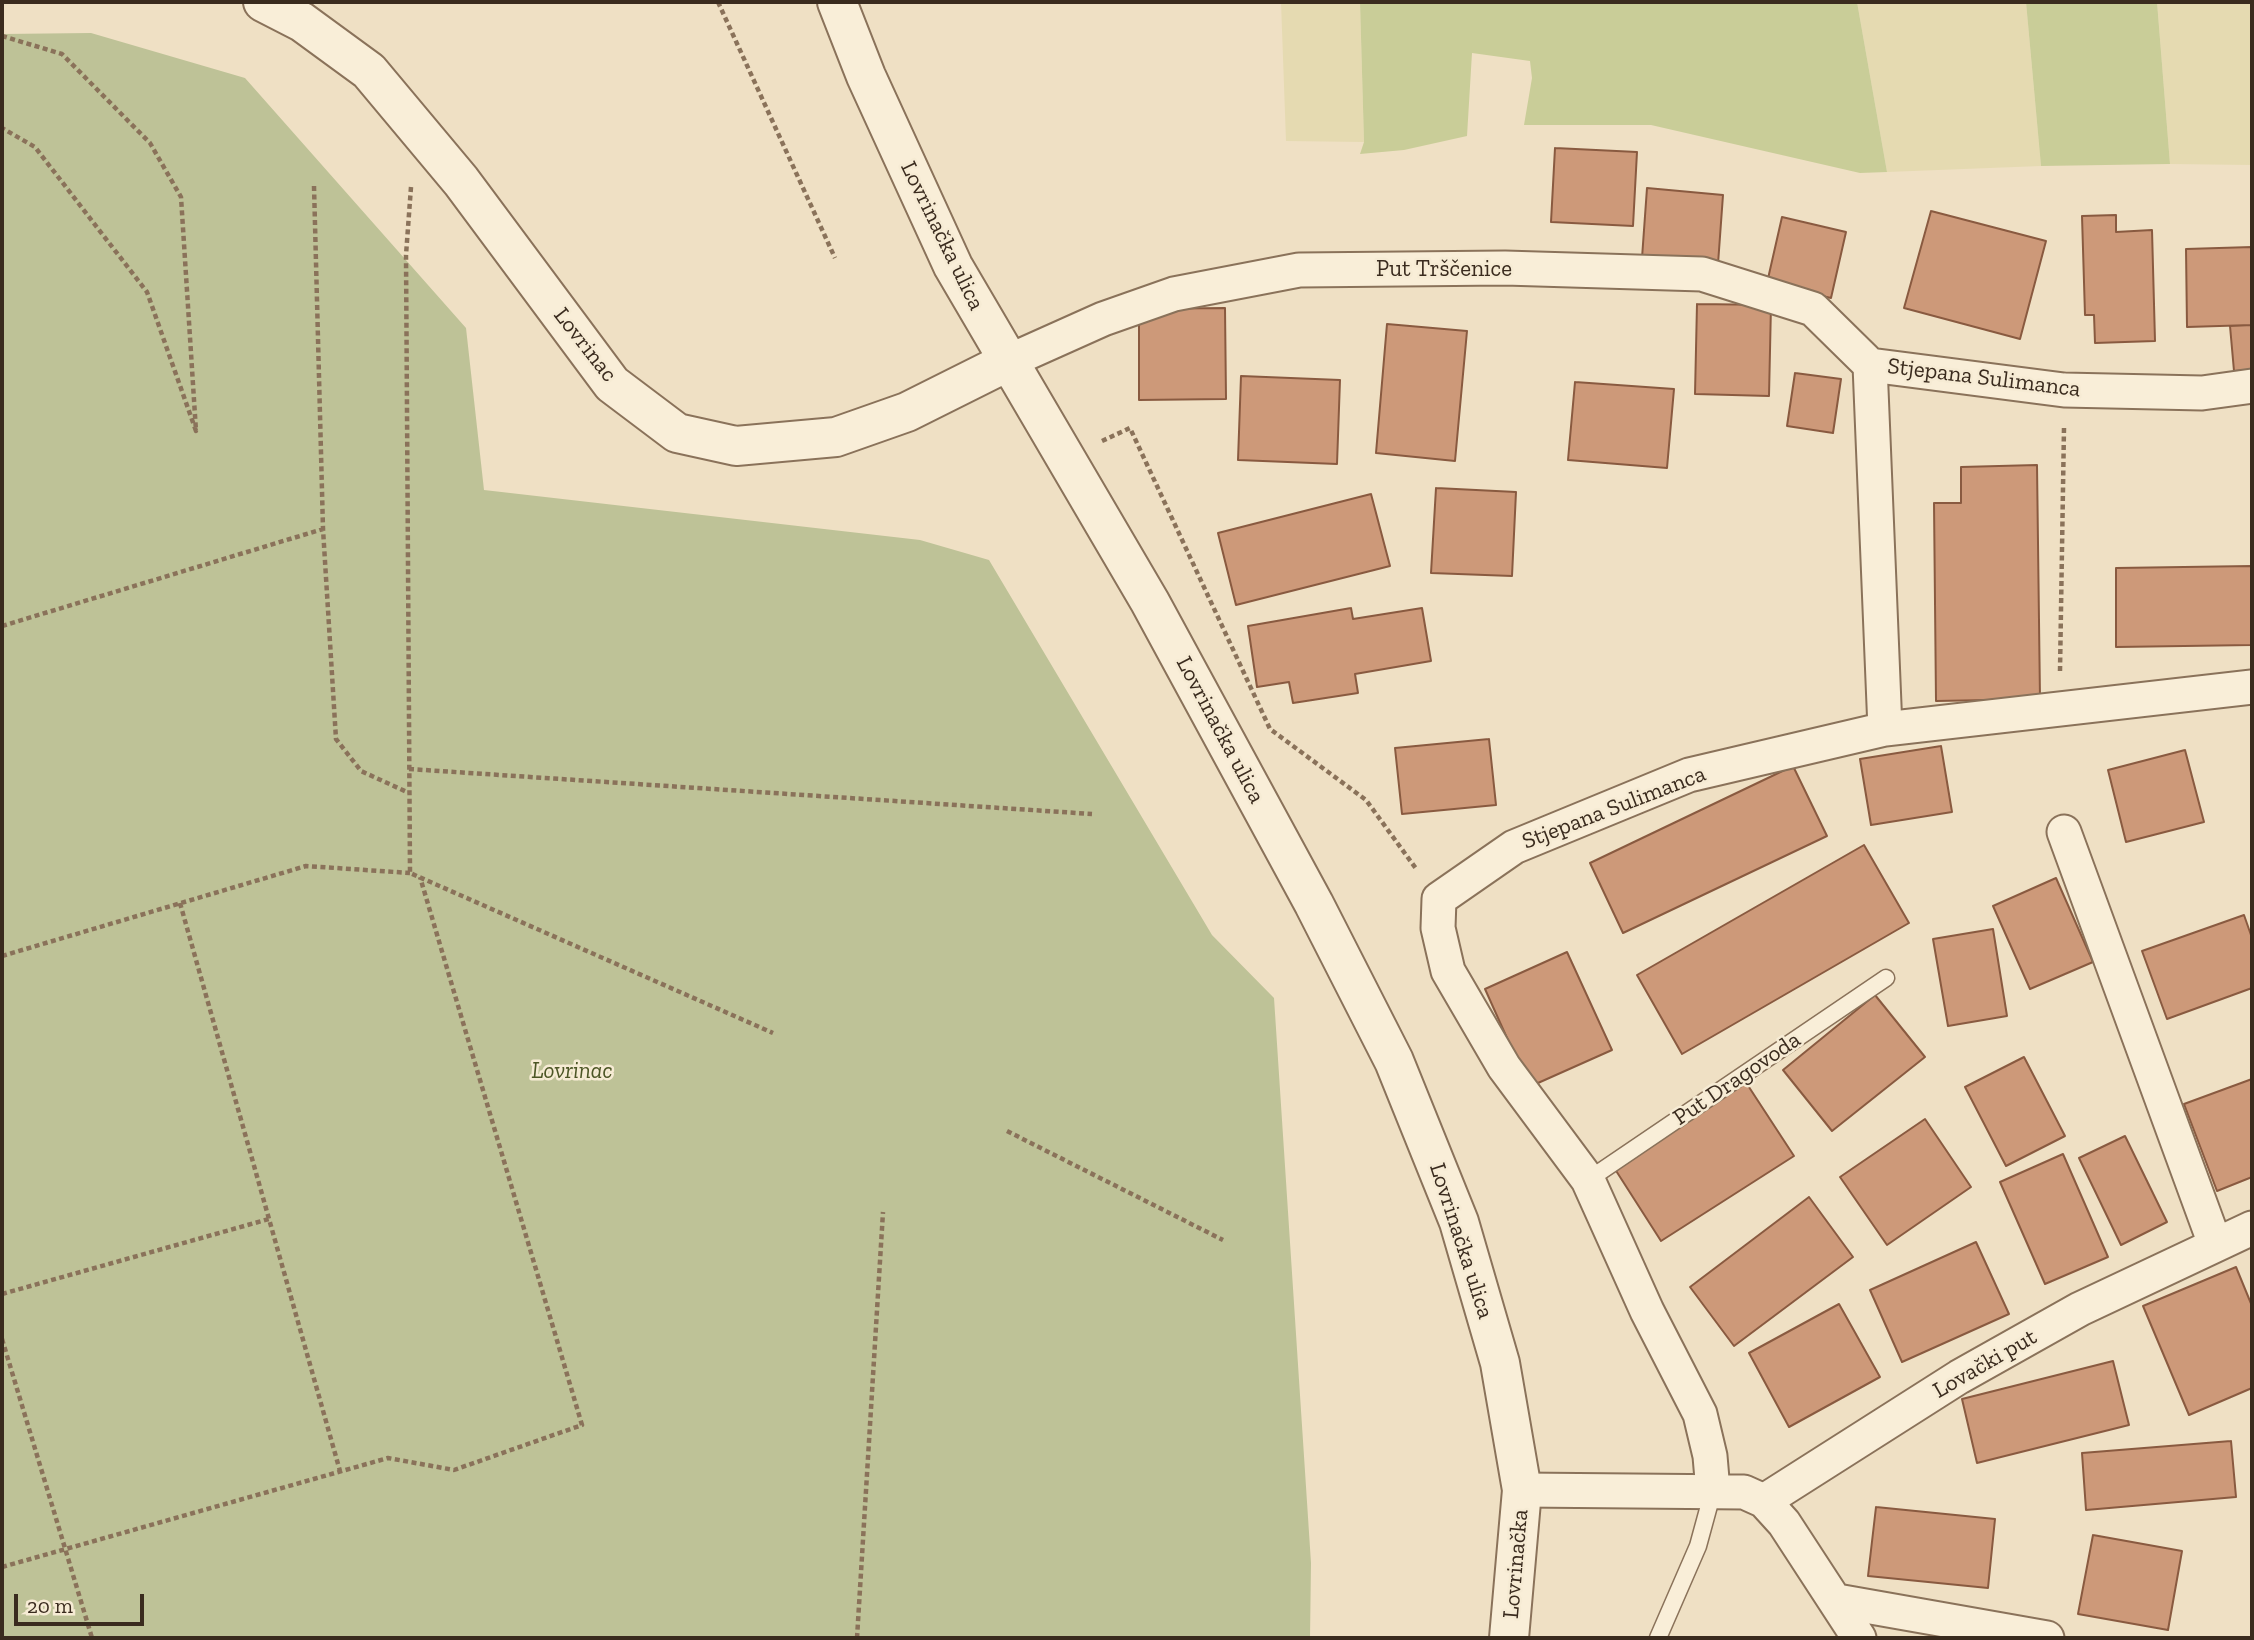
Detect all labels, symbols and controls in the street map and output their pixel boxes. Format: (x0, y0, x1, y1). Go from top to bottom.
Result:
street label: Lovrinačka ulica (894, 157, 990, 315)
street label: Put Trščenice (1376, 255, 1512, 283)
street label: Lovrinac (547, 302, 623, 388)
street label: Stjepana Sulimanca (1886, 352, 2082, 404)
street label: Lovrinačka ulica (1170, 652, 1270, 808)
street label: Stjepana Sulimanca (1518, 760, 1710, 856)
street label: Put Dragovoda (1668, 1026, 1806, 1132)
park label: Lovrinac (531, 1057, 613, 1085)
street label: Lovrinačka ulica (1423, 1160, 1499, 1322)
street label: Lovački put (1928, 1323, 2042, 1405)
street label: Lovrinačka (1497, 1508, 1535, 1620)
scale bar (18, 1580, 147, 1624)
text: 20 m (27, 1593, 73, 1618)

